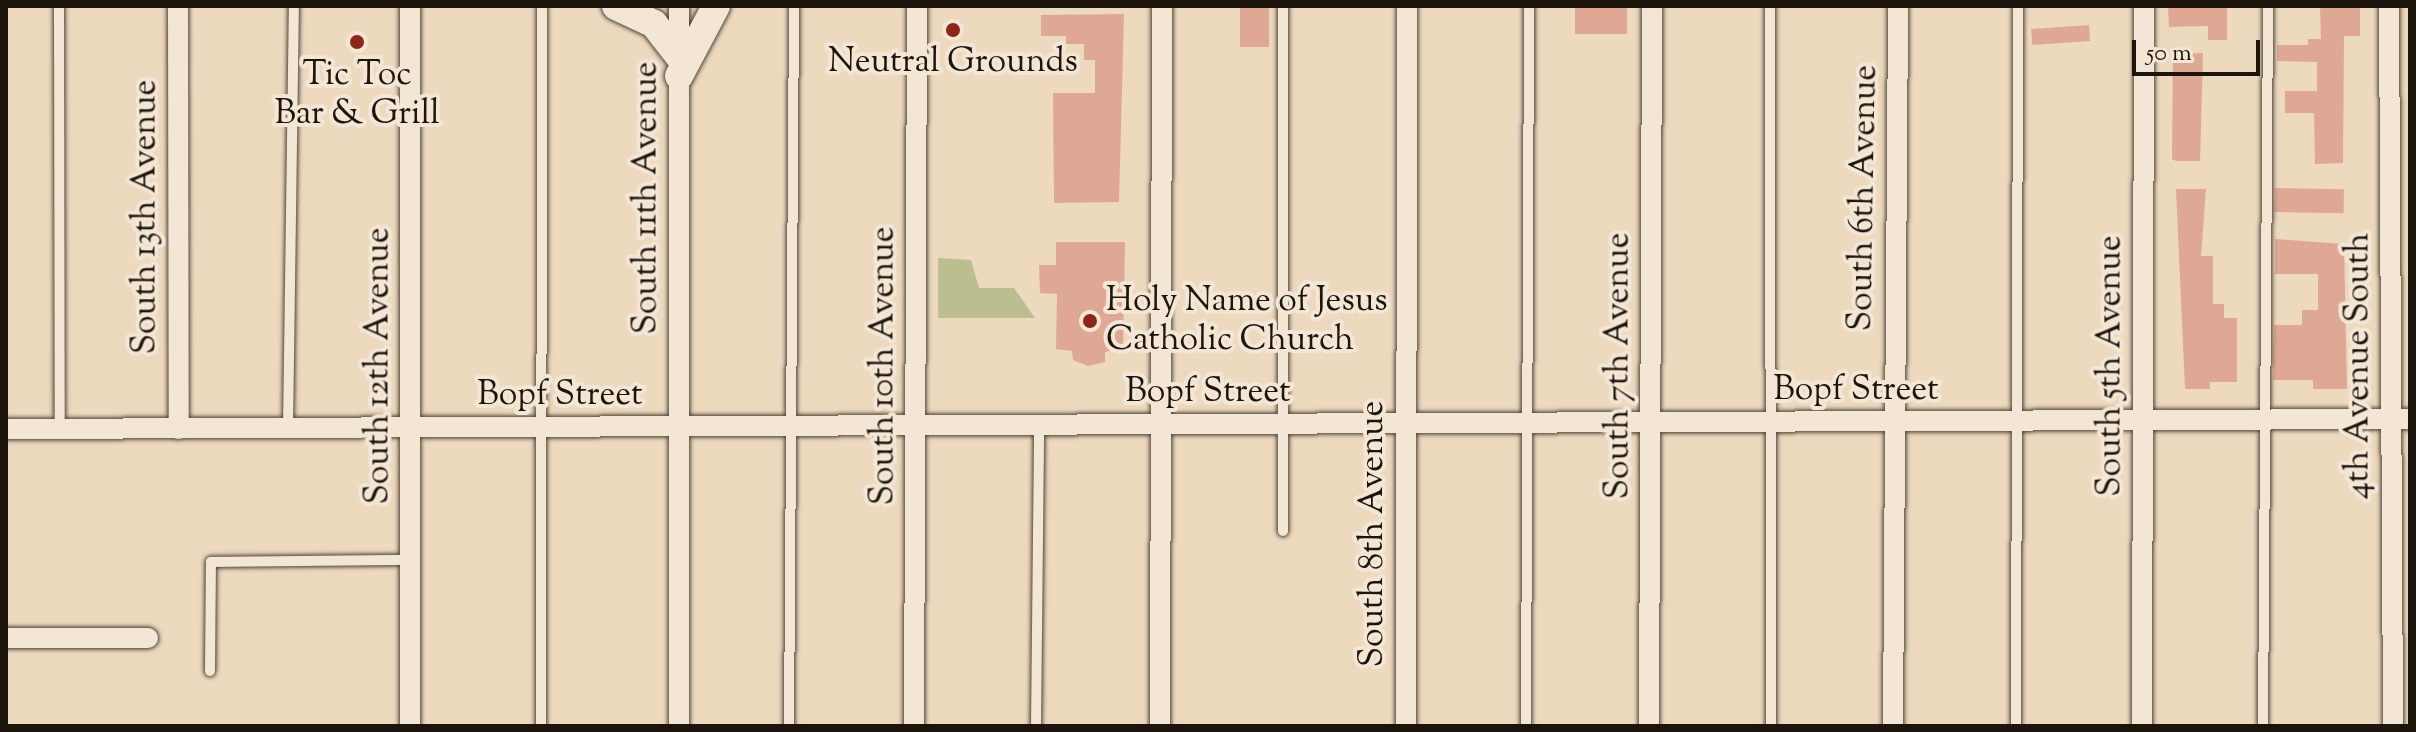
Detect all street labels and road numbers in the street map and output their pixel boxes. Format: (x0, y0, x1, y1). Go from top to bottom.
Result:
street label: South 11th Avenue (627, 62, 667, 334)
street label: South 6th Avenue (1841, 64, 1887, 332)
street label: South 13th Avenue (126, 80, 166, 354)
street label: South 10th Avenue (864, 227, 904, 505)
street label: South 12th Avenue (359, 228, 399, 504)
street label: South 7th Avenue (1599, 233, 1639, 499)
street label: 4th Avenue South (2339, 233, 2379, 499)
street label: South 5th Avenue (2091, 235, 2131, 497)
street label: Bopf Street (1773, 371, 1939, 411)
street label: Bopf Street (1125, 373, 1291, 413)
street label: Bopf Street (477, 376, 643, 416)
street label: South 8th Avenue (1354, 401, 1394, 667)

